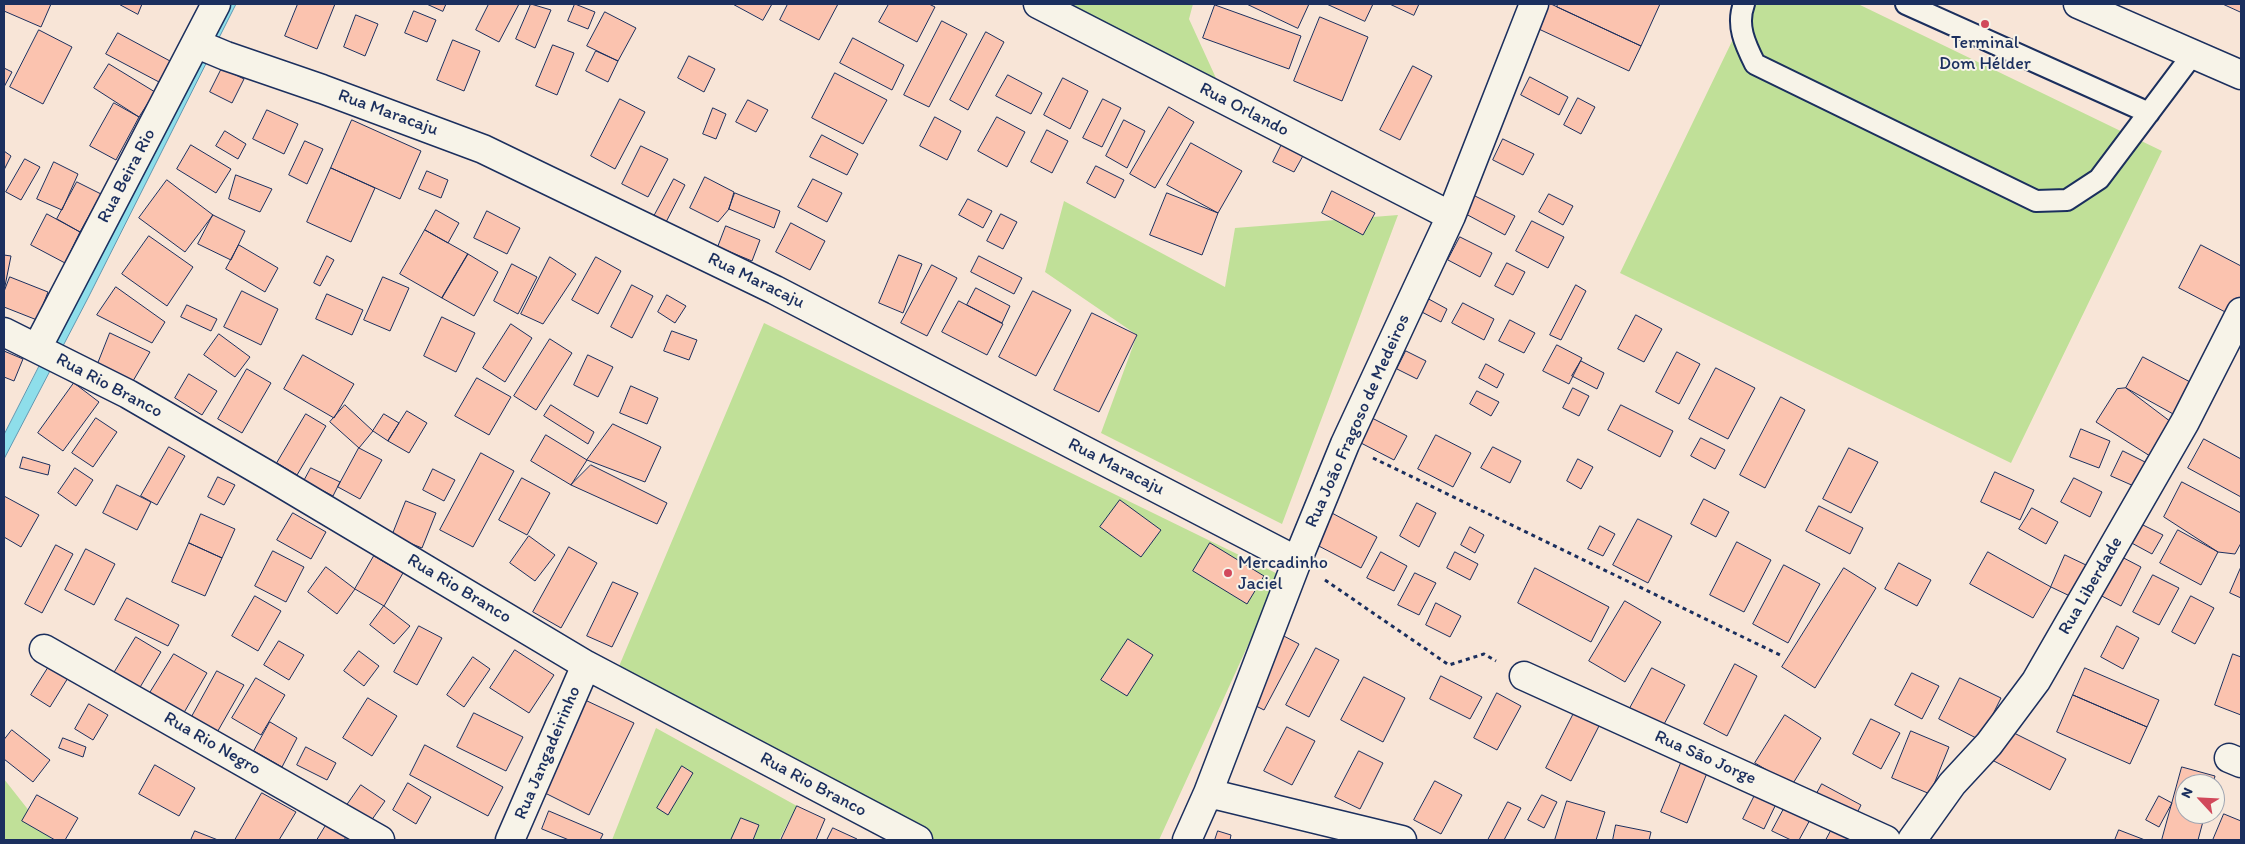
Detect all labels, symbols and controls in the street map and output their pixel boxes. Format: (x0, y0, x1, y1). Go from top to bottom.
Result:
marker: Terminal Dom Hélder (1979, 18, 1991, 30)
place label: Terminal Dom Hélder (1939, 32, 2031, 74)
street label: Rua Orlando (1196, 78, 1292, 142)
street label: Rua Maracaju (335, 85, 441, 141)
street label: Rua Beira Rio (93, 125, 161, 227)
street label: Rua Maracaju (704, 248, 808, 314)
street label: Rua João Fragoso de Medeiros (1301, 311, 1415, 531)
street label: Rua Rio Branco (52, 349, 166, 423)
street label: Rua Maracaju (1064, 433, 1168, 501)
street label: Rua Liberdade (2054, 533, 2128, 639)
street label: Rua Rio Branco (403, 549, 515, 629)
place label: Mercadinho Jaciel (1238, 552, 1328, 594)
marker: Mercadinho Jaciel (1222, 567, 1234, 579)
street label: Rua Jangadeirinho (510, 683, 586, 823)
street label: Rua Rio Negro (160, 708, 264, 780)
street label: Rua São Jorge (1651, 726, 1759, 790)
street label: Rua Rio Branco (756, 748, 870, 822)
north arrow (2175, 774, 2225, 824)
text: N (2177, 785, 2197, 801)

